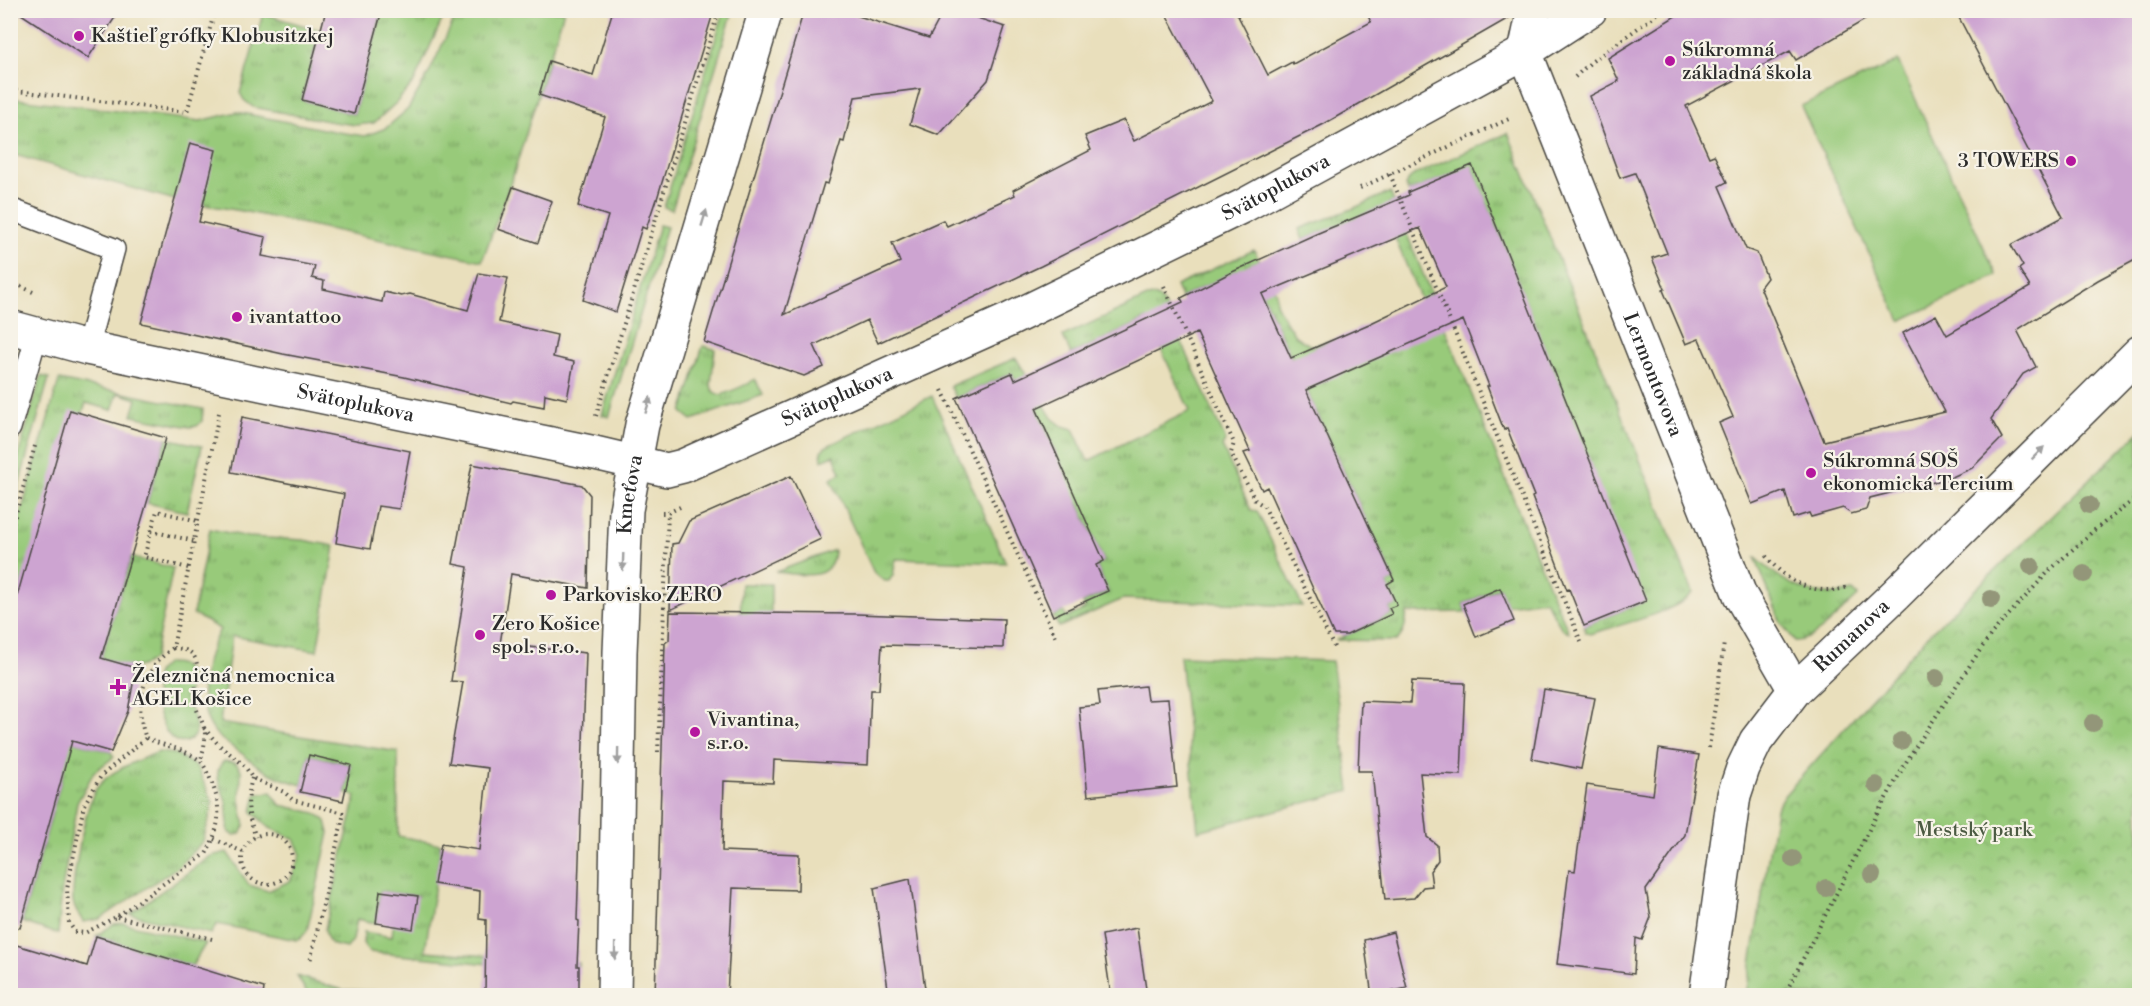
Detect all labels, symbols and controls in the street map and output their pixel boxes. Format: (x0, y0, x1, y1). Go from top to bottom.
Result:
place label: Kaštieľ grófky Klobusitzkej (91, 24, 334, 49)
marker: Kaštieľ grófky Klobusitzkej (72, 29, 86, 43)
place label: Súkromná základná škola (1682, 38, 1813, 86)
marker: Súkromná základná škola (1663, 54, 1677, 68)
street label: Svätoplukova (1218, 148, 1335, 227)
place label: 3 TOWERS (1958, 149, 2059, 174)
marker: 3 TOWERS (2064, 154, 2078, 168)
one-way arrow (700, 209, 709, 227)
place label: ivantattoo (249, 305, 341, 330)
street label: Lermontovova (1617, 309, 1689, 441)
marker: ivantattoo (230, 310, 244, 324)
street label: Svätoplukova (778, 361, 898, 433)
street label: Svätoplukova (295, 379, 417, 428)
one-way arrow (644, 396, 653, 414)
one-way arrow (2030, 447, 2044, 461)
place label: Súkromná SOŠ ekonomická Tercium (1823, 448, 2014, 497)
street label: Kmeťova (612, 452, 649, 535)
marker: Súkromná SOŠ ekonomická Tercium (1804, 466, 1818, 480)
one-way arrow (619, 552, 628, 571)
place label: Parkovisko ZERO (563, 583, 722, 608)
marker: Parkovisko ZERO (544, 588, 558, 602)
street label: Rumanova (1809, 593, 1896, 678)
place label: Zero Košice spol. s r.o. (492, 612, 600, 660)
marker: Zero Košice spol. s r.o. (473, 628, 487, 642)
place label: Železničná nemocnica AGEL Košice (131, 663, 336, 712)
marker: Železničná nemocnica AGEL Košice (109, 678, 127, 696)
place label: Vivantina, s.r.o. (706, 708, 799, 756)
marker: Vivantina, s.r.o. (688, 725, 702, 739)
one-way arrow (614, 747, 623, 766)
park label: Mestský park (1915, 818, 2034, 843)
one-way arrow (610, 942, 620, 961)

